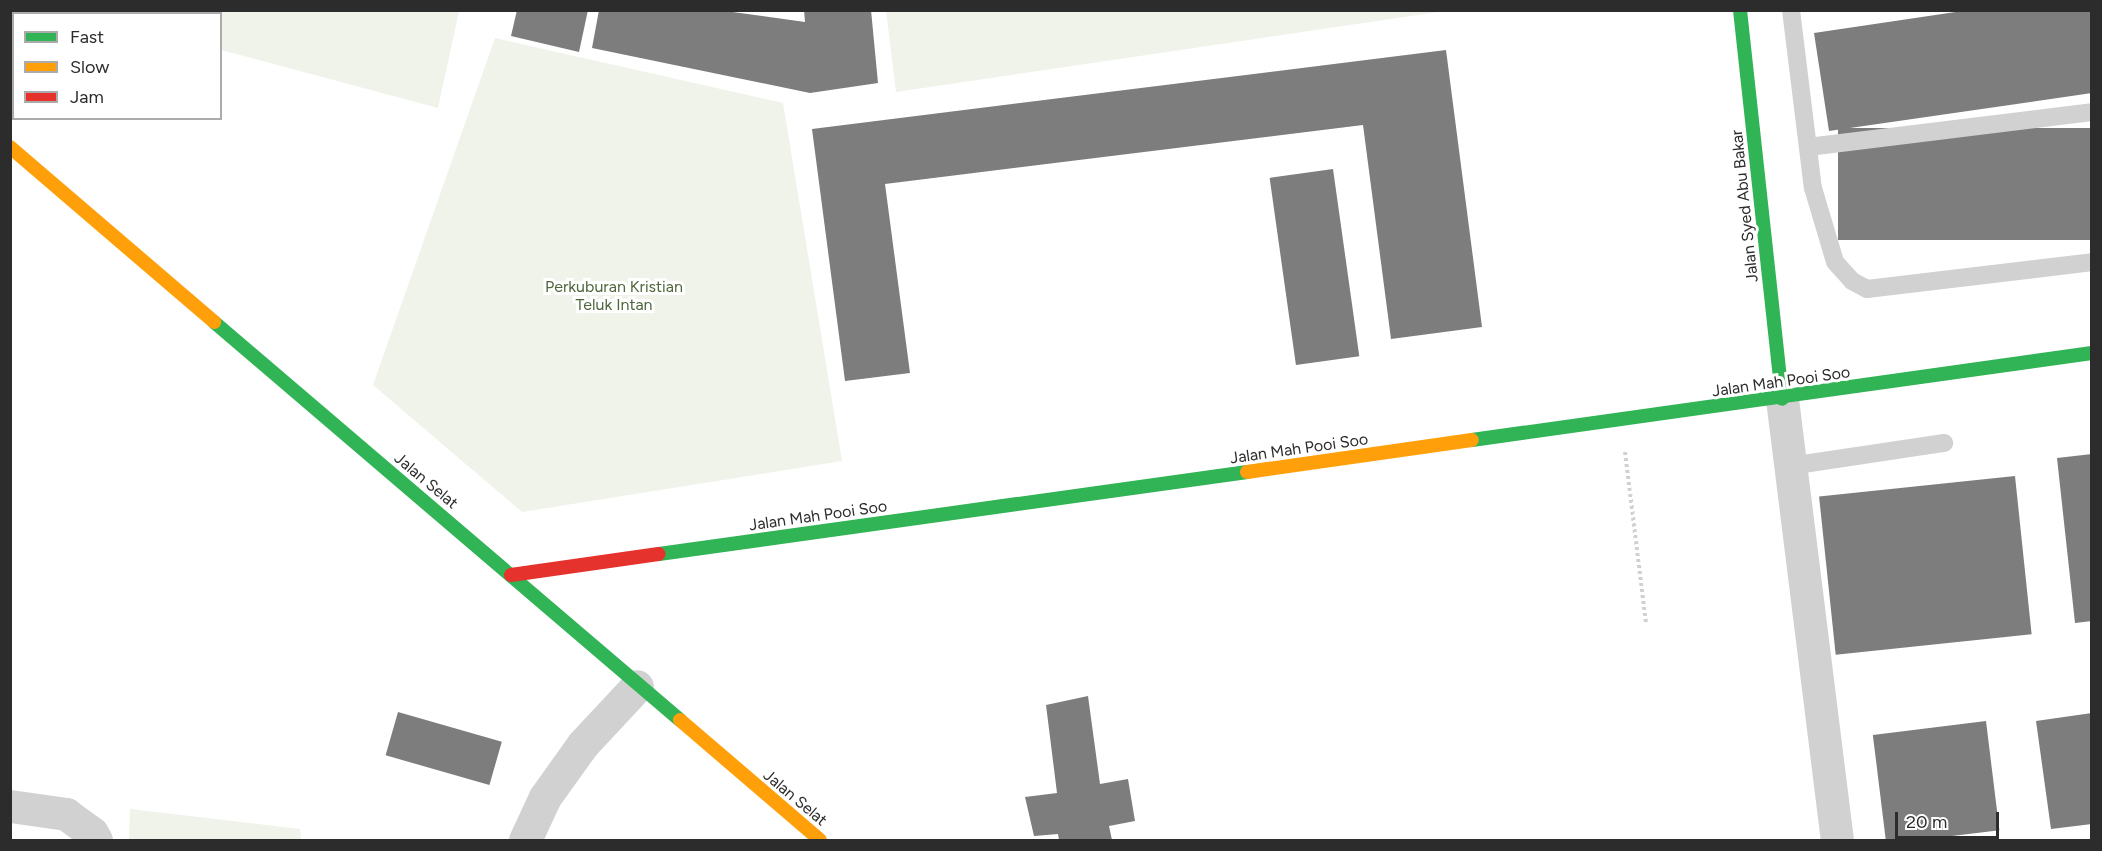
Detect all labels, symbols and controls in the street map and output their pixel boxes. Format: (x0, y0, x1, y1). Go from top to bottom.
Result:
legend (12, 12, 222, 120)
text: Fast (70, 26, 104, 48)
text: Slow (70, 56, 109, 78)
text: Jam (70, 86, 104, 108)
street label: Jalan Syed Abu Bakar (1727, 129, 1763, 283)
park label: Perkuburan Kristian Teluk Intan (545, 277, 683, 315)
street label: Jalan Mah Pooi Soo (1711, 363, 1851, 401)
street label: Jalan Mah Pooi Soo (1229, 430, 1369, 468)
street label: Jalan Selat (390, 449, 462, 513)
street label: Jalan Mah Pooi Soo (748, 497, 888, 535)
street label: Jalan Selat (759, 766, 831, 830)
scale bar (1898, 800, 2002, 838)
text: 20 m (1906, 811, 1947, 833)

